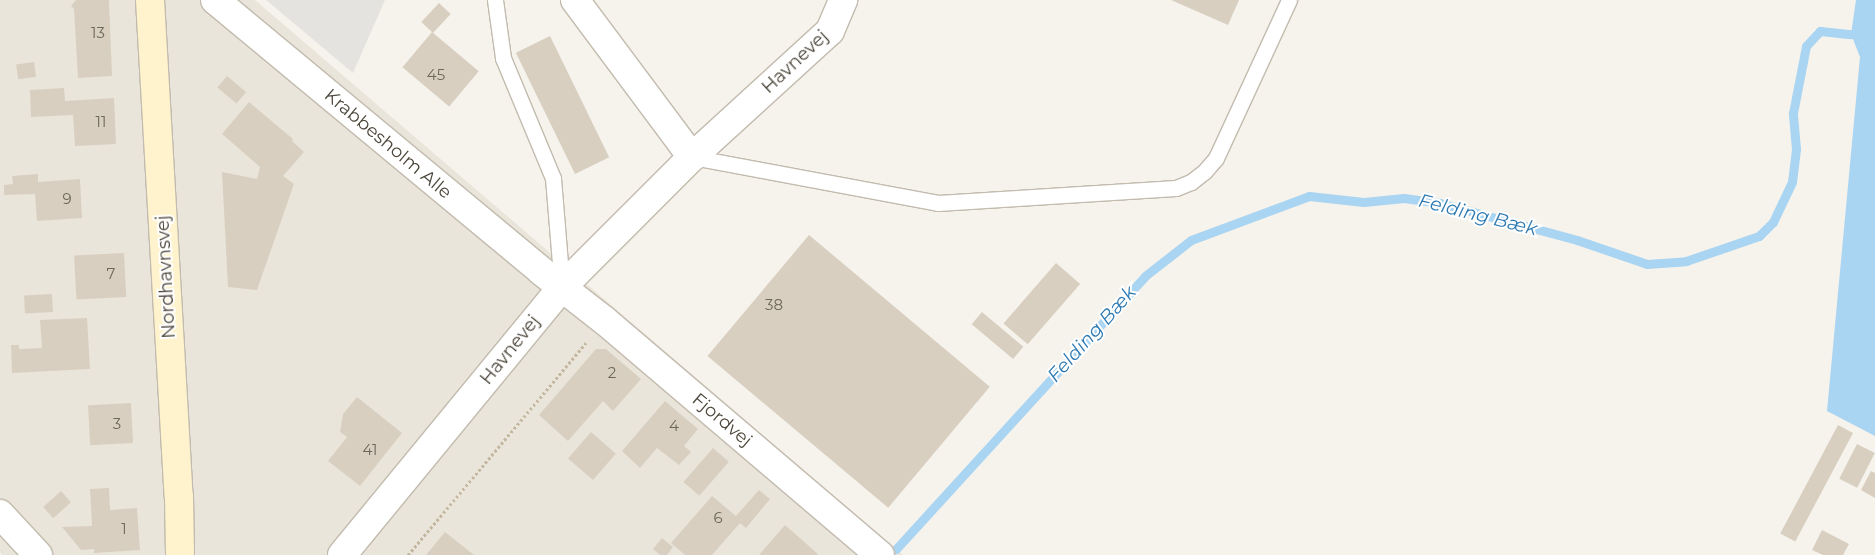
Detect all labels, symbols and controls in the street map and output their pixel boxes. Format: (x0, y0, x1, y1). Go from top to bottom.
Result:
house number: 13 (91, 24, 105, 42)
street label: Havnevej (757, 26, 833, 98)
house number: 45 (427, 66, 445, 84)
street label: Krabbesholm Alle (320, 85, 456, 203)
house number: 11 (96, 113, 106, 131)
water label: Felding Bæk (1416, 189, 1540, 241)
house number: 9 (62, 190, 72, 208)
street label: Nordhavnsvej (152, 215, 180, 339)
house number: 7 (107, 265, 115, 283)
water label: Felding Bæk (1043, 281, 1141, 387)
house number: 38 (765, 296, 783, 314)
street label: Havnevej (476, 311, 544, 389)
house number: 2 (608, 364, 616, 382)
street label: Fjordvej (688, 389, 756, 451)
house number: 3 (113, 415, 121, 433)
house number: 4 (669, 417, 679, 435)
house number: 41 (363, 441, 377, 459)
house number: 6 (713, 509, 723, 527)
house number: 1 (121, 520, 127, 538)

